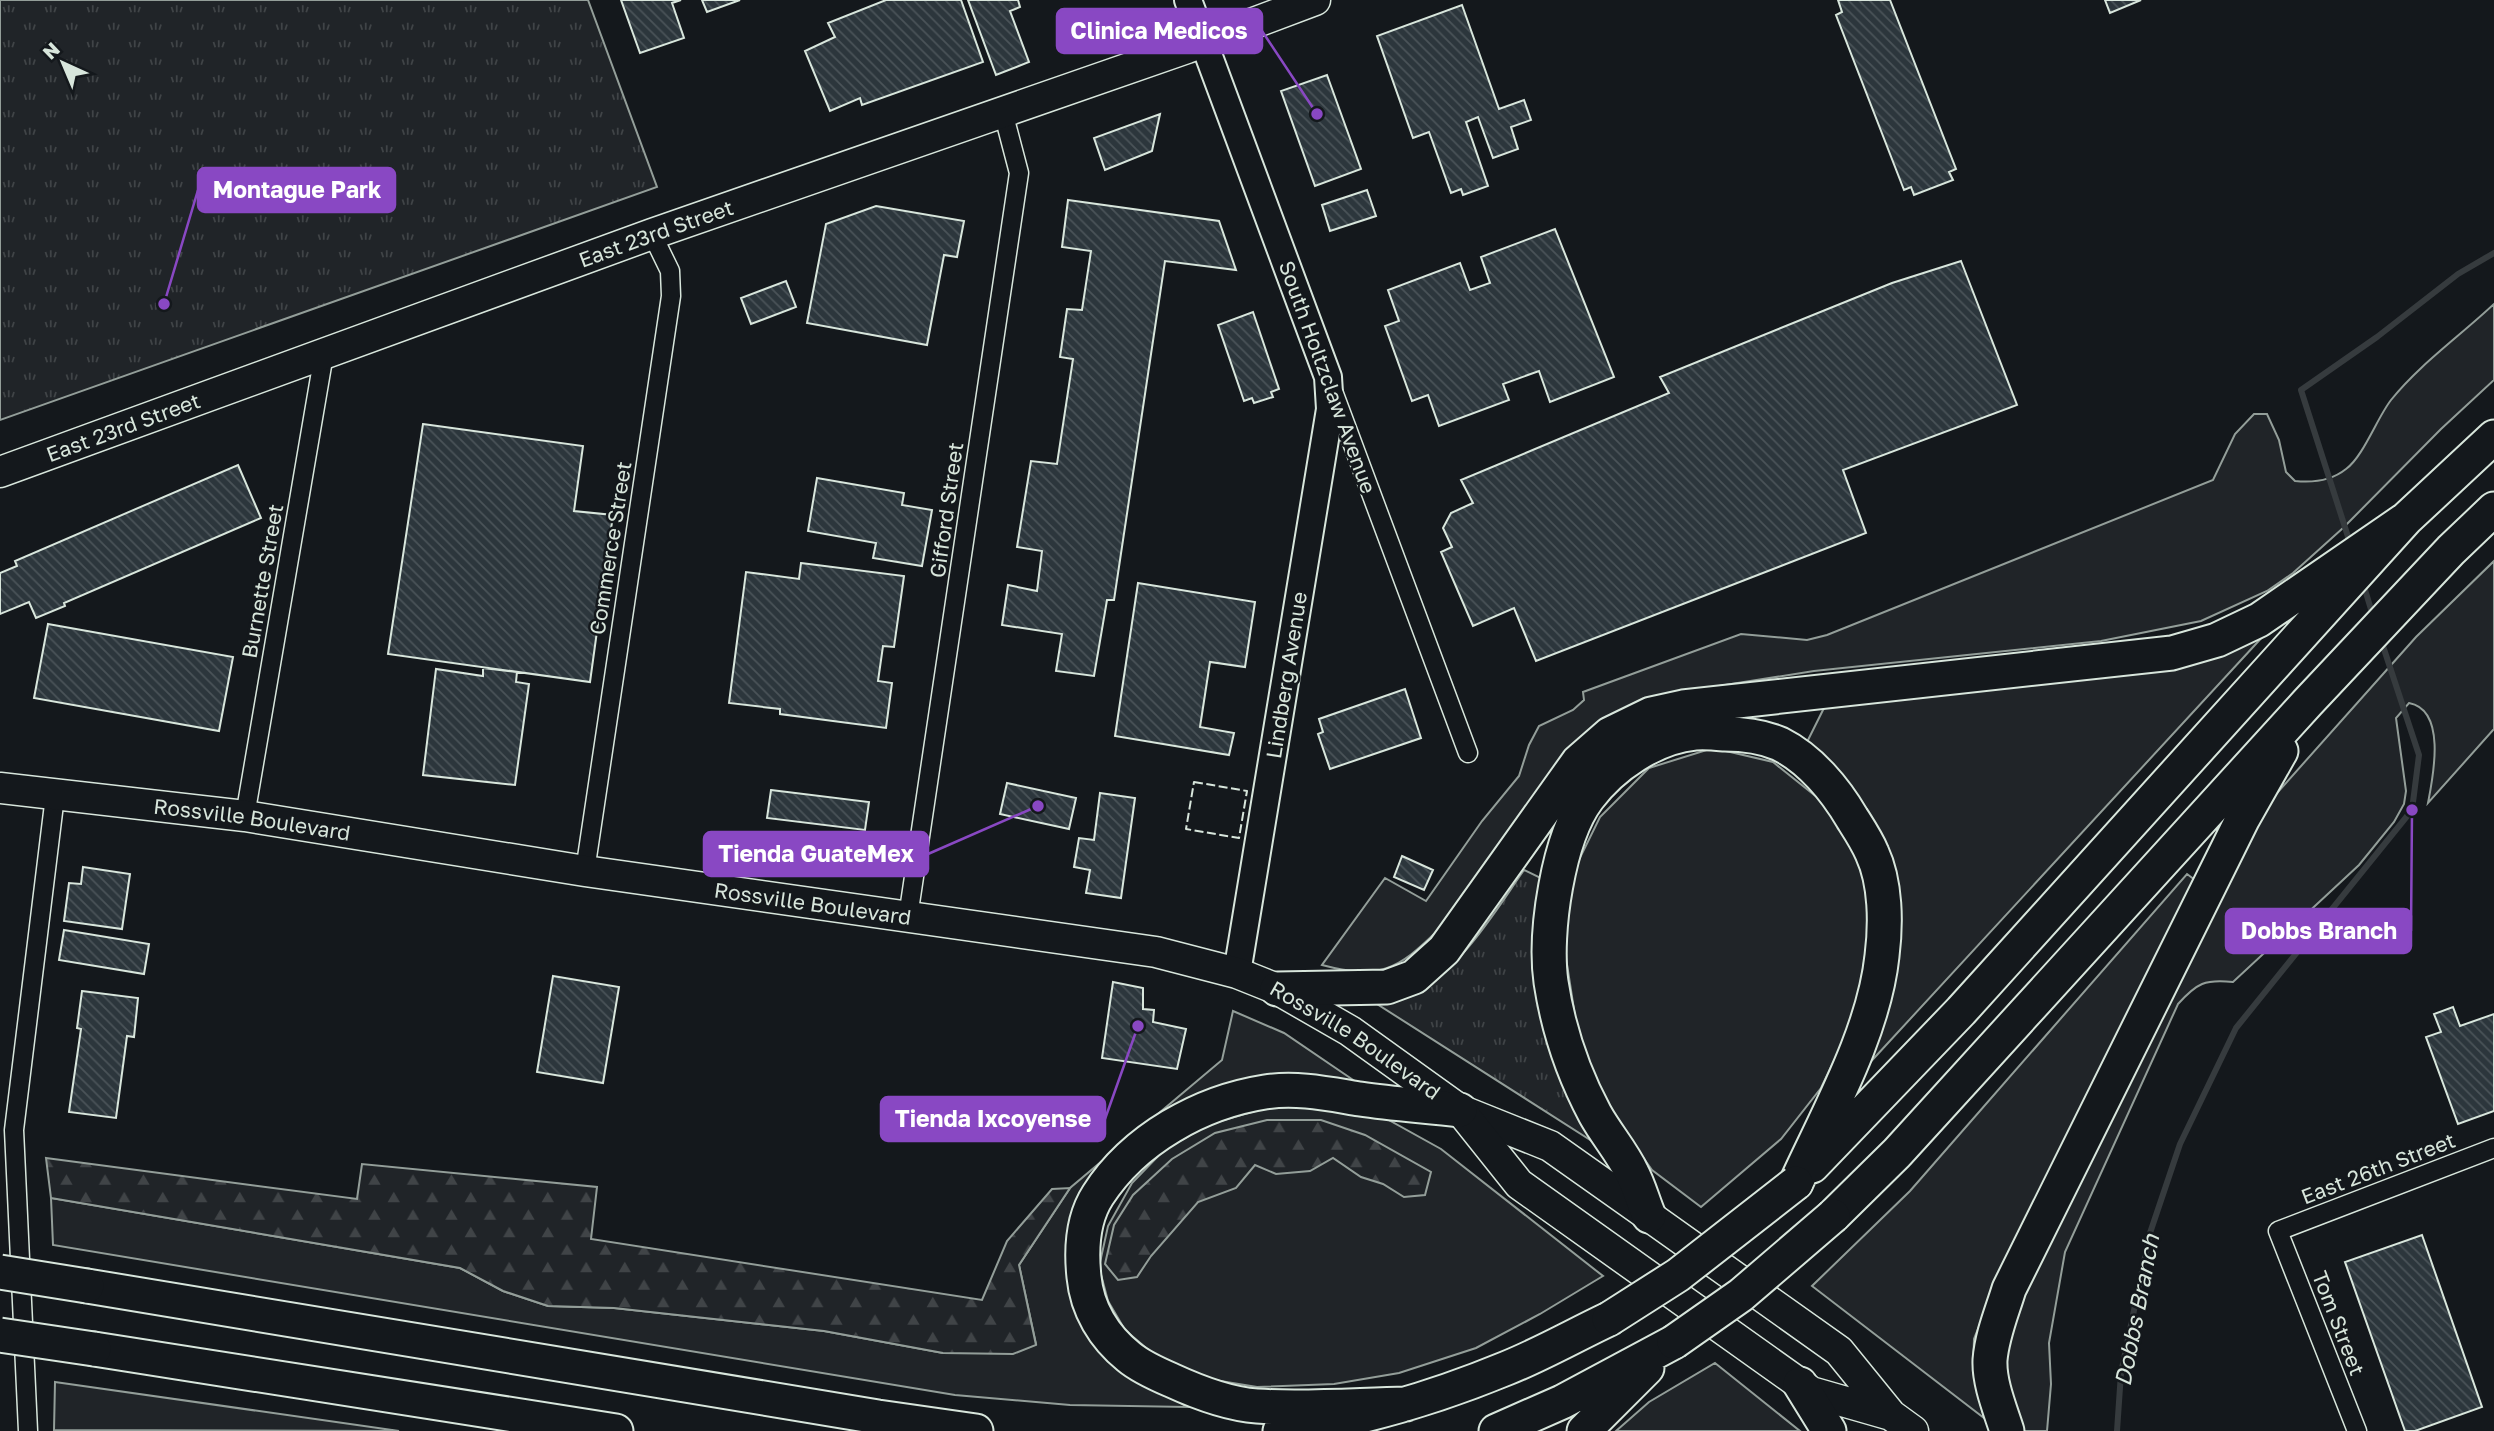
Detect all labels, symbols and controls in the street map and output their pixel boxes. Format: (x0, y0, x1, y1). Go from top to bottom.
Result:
callout: Clinica Medicos (1057, 9, 1262, 53)
text: Clinica Medicos (1070, 16, 1248, 44)
north arrow (28, 28, 98, 98)
text: N (38, 37, 64, 64)
callout: Montague Park (198, 168, 395, 212)
text: Montague Park (213, 175, 382, 203)
street label: East 23rd Street (575, 194, 737, 273)
street label: South Holtzclaw Avenue (1274, 257, 1382, 497)
street label: East 23rd Street (42, 387, 204, 467)
street label: Gifford Street (924, 441, 968, 579)
street label: Commerce Street (583, 459, 637, 637)
street label: Burnette Street (236, 502, 288, 660)
street label: Lindberg Avenue (1260, 590, 1312, 760)
street label: Rossville Boulevard (152, 793, 352, 846)
callout: Tienda GuateMex (704, 832, 928, 876)
text: Tienda GuateMex (718, 839, 914, 867)
street label: Rossville Boulevard (713, 876, 913, 930)
callout: Dobbs Branch (2226, 909, 2411, 953)
text: Dobbs Branch (2241, 916, 2397, 944)
street label: Rossville Boulevard (1265, 975, 1446, 1105)
callout: Tienda Ixcoyense (881, 1097, 1105, 1141)
text: Tienda Ixcoyense (895, 1104, 1091, 1132)
street label: East 26th Street (2297, 1127, 2459, 1209)
water label: Dobbs Branch (2108, 1231, 2165, 1388)
street label: Tom Street (2307, 1267, 2371, 1379)

